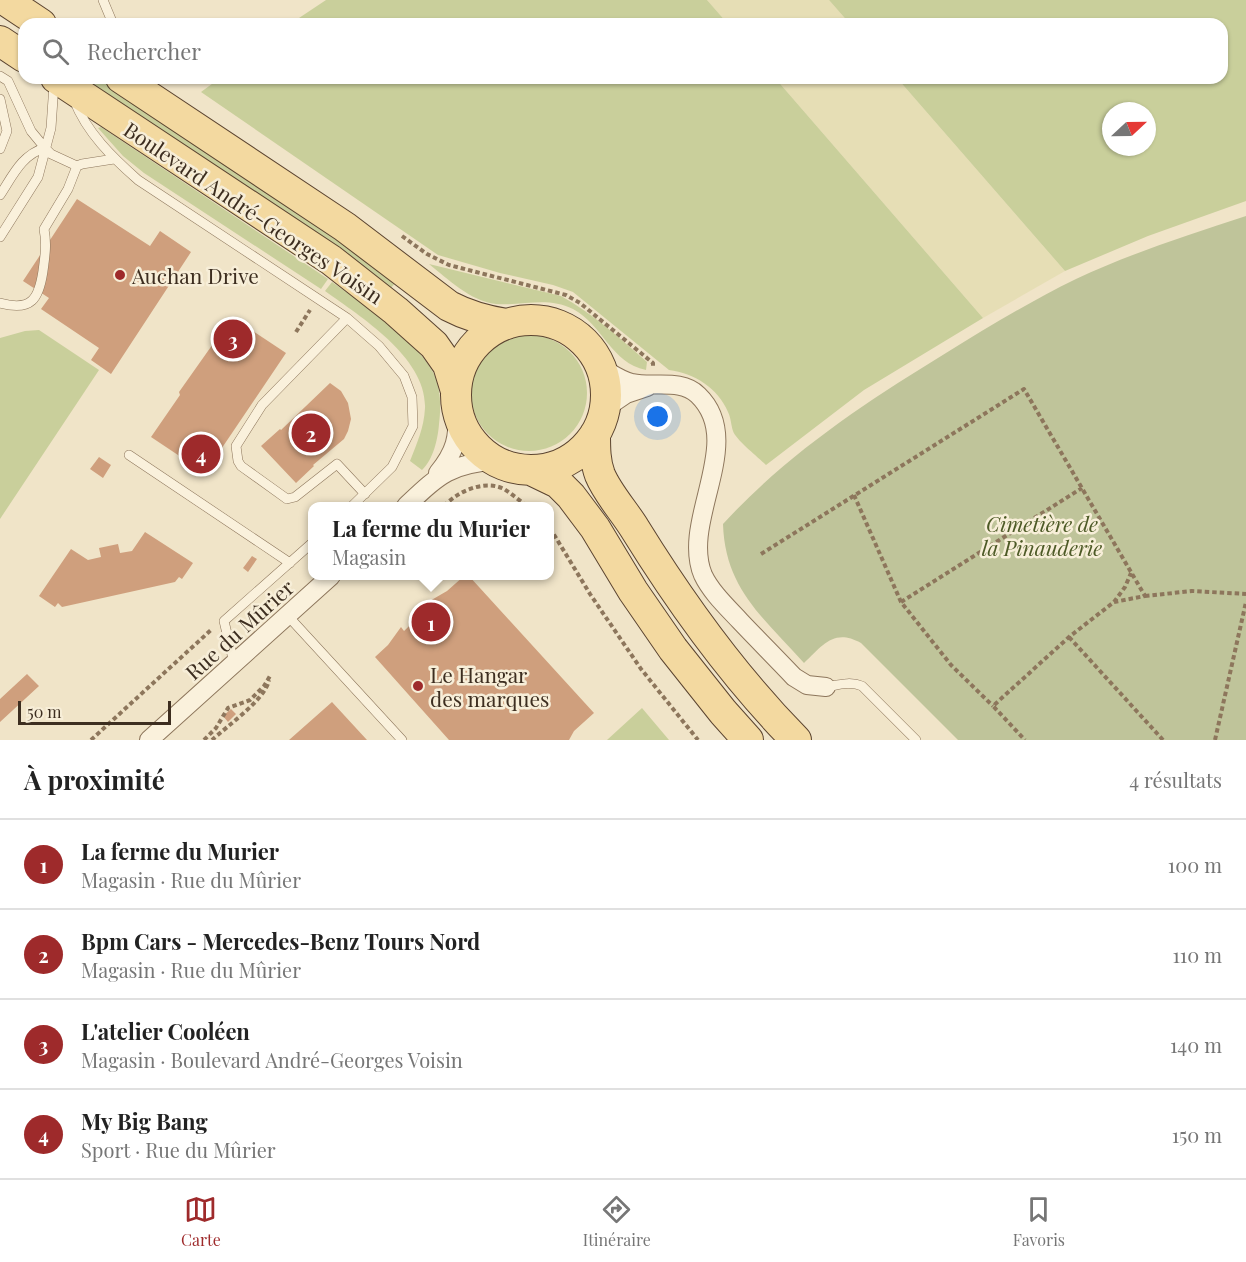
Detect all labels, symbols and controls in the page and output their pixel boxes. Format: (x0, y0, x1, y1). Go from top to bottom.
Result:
search box (18, 18, 1228, 84)
icon: search (39, 35, 72, 68)
text: Rechercher (87, 36, 201, 66)
north arrow (1102, 102, 1156, 156)
street label: Boulevard André-Georges Voisin (119, 115, 389, 310)
place label: Auchan Drive (131, 261, 259, 289)
marker: Auchan Drive (113, 268, 127, 282)
pin: 3 (214, 316, 252, 362)
your location (643, 402, 672, 431)
pin: 2 (292, 410, 330, 456)
pin: 4 (182, 432, 220, 476)
popup (308, 502, 554, 580)
park label: Cimetière de la Pinauderie (982, 509, 1102, 561)
text: La ferme du Murier (332, 513, 530, 543)
text: Magasin (332, 543, 406, 570)
street label: Rue du Mûrier (179, 572, 300, 685)
pin: 1 (412, 600, 450, 644)
place label: Le Hangar des marques (430, 660, 550, 712)
marker: Le Hangar des marques (411, 679, 425, 693)
scale bar (18, 698, 171, 726)
text: 50 m (27, 701, 61, 722)
text: À proximité (24, 762, 165, 797)
text: 4 résultats (1129, 766, 1222, 793)
text: La ferme du Murier (81, 836, 279, 866)
text: 1 (40, 851, 47, 878)
text: 100 m (1168, 851, 1222, 878)
text: Magasin · Rue du Mûrier (81, 866, 301, 893)
text: Bpm Cars - Mercedes-Benz Tours Nord (81, 926, 480, 956)
text: 2 (38, 941, 49, 968)
text: 110 m (1172, 941, 1222, 968)
text: Magasin · Rue du Mûrier (81, 956, 301, 983)
text: L'atelier Cooléen (81, 1016, 250, 1046)
text: 3 (39, 1031, 48, 1058)
text: 140 m (1170, 1031, 1222, 1058)
text: Magasin · Boulevard André-Georges Voisin (81, 1046, 463, 1073)
text: My Big Bang (81, 1106, 208, 1136)
text: 4 (38, 1121, 49, 1148)
text: 150 m (1172, 1121, 1222, 1148)
text: Sport · Rue du Mûrier (81, 1136, 276, 1163)
tab: Carte (181, 1193, 221, 1250)
tab: Itinéraire (583, 1193, 651, 1250)
tab: Favoris (1013, 1193, 1065, 1250)

